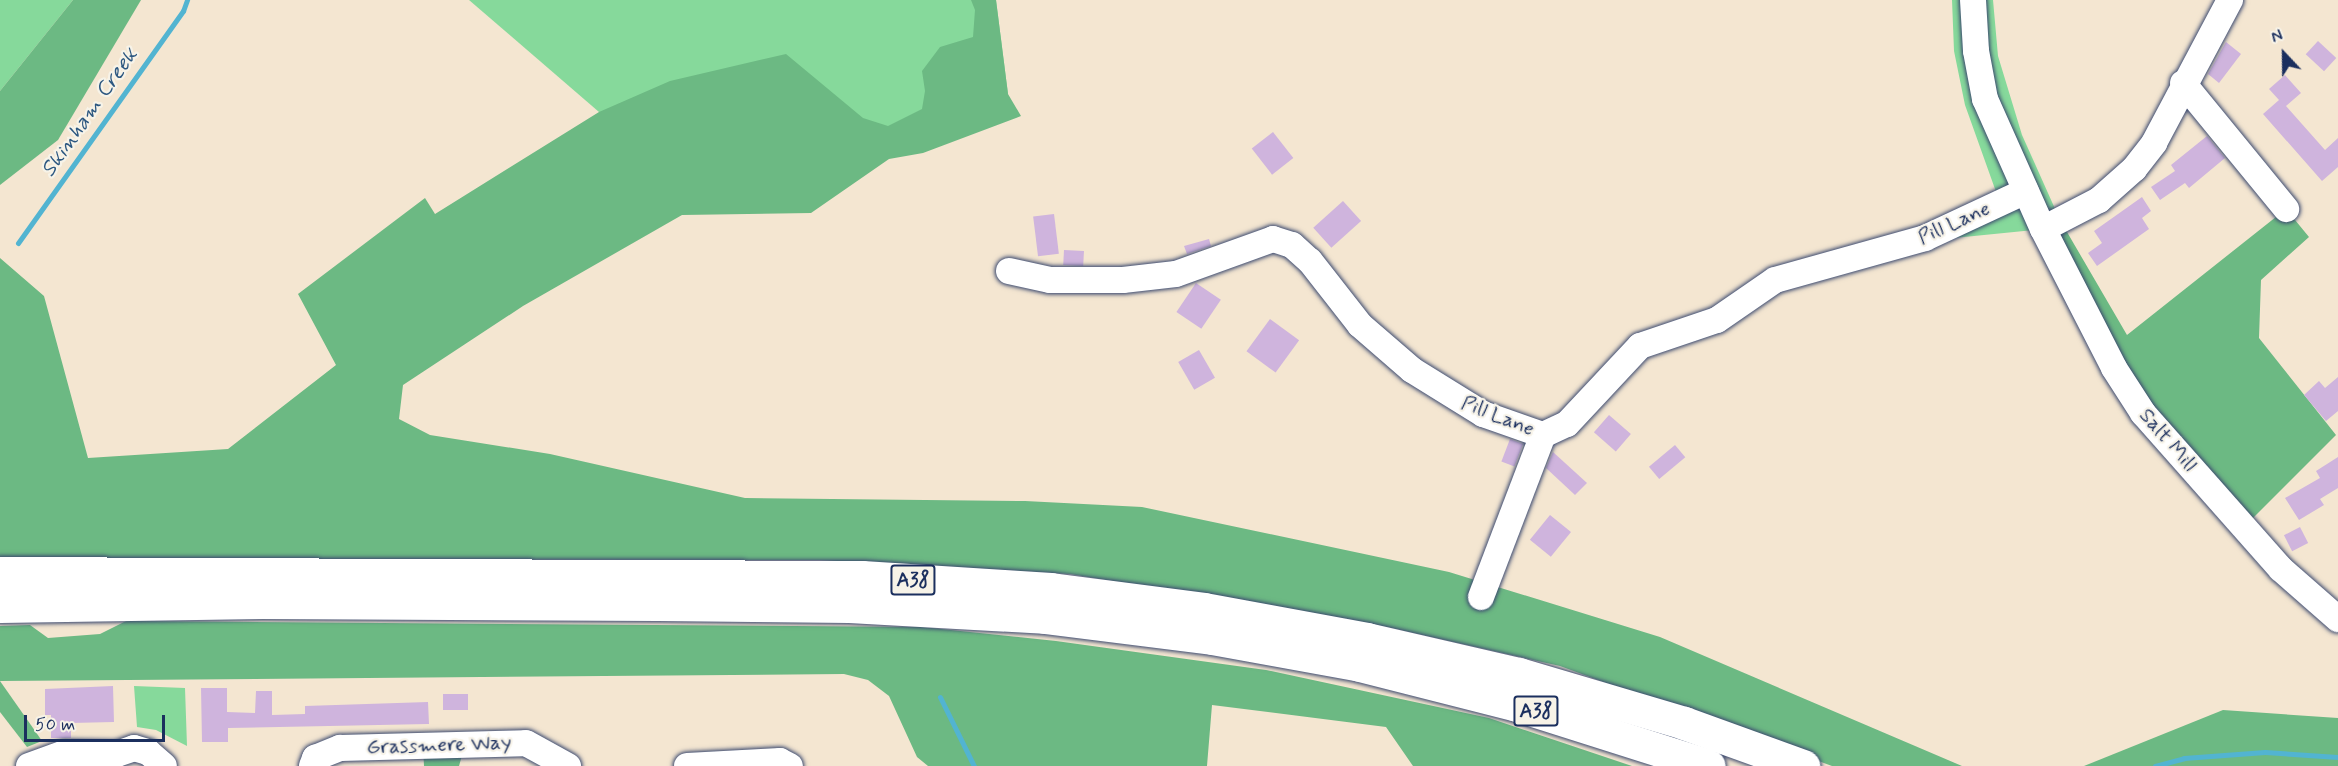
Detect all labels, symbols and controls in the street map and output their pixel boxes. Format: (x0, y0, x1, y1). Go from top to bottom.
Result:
north arrow (2254, 24, 2314, 84)
text: N (2268, 25, 2286, 49)
water label: Skinham Creek (36, 44, 144, 182)
street label: Pill Lane (1914, 196, 1994, 250)
street label: Pill Lane (1458, 390, 1538, 442)
street label: Salt Mill (2134, 403, 2202, 477)
road number: A38 (889, 563, 937, 597)
road number: A38 (1512, 694, 1560, 728)
scale bar (27, 703, 168, 741)
text: 50 m (35, 713, 75, 737)
street label: Grassmere Way (366, 730, 512, 760)

